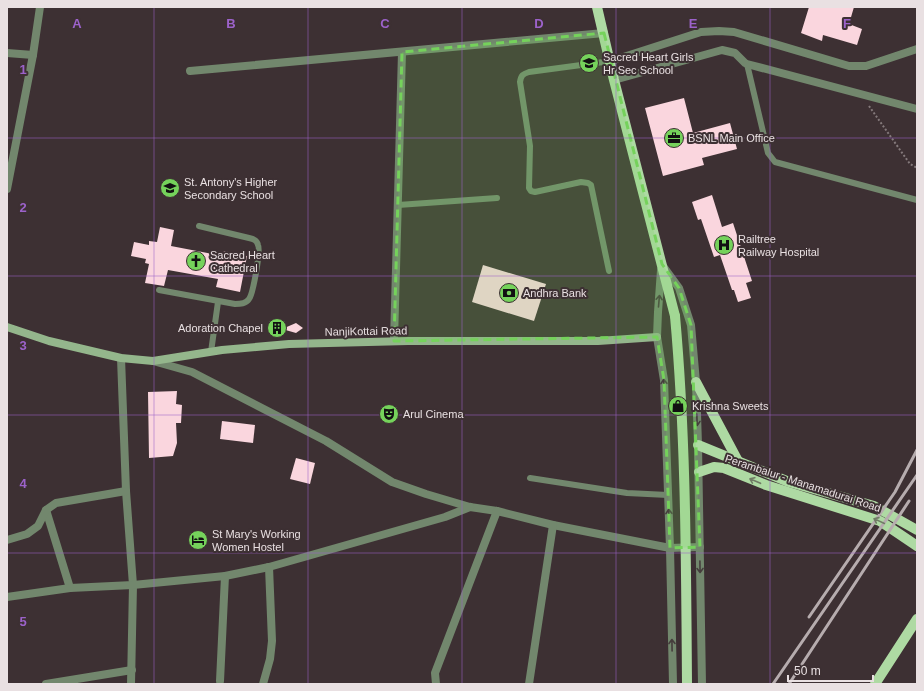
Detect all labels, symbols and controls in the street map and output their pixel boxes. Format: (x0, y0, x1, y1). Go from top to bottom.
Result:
text: A (72, 16, 82, 31)
text: B (226, 16, 236, 31)
text: C (380, 16, 390, 31)
text: D (534, 16, 544, 31)
text: E (689, 16, 698, 31)
text: F (843, 16, 851, 31)
place label: Sacred Heart Girls Hr Sec School (603, 51, 694, 76)
school or university icon: Sacred Heart Girls Hr Sec School (578, 52, 600, 74)
text: 1 (19, 62, 27, 77)
office icon: BSNL Main Office (663, 127, 685, 149)
place label: BSNL Main Office (688, 132, 775, 144)
place label: St. Antony's Higher Secondary School (184, 176, 278, 201)
school or university icon: St. Antony's Higher Secondary School (159, 177, 181, 199)
text: 2 (19, 200, 27, 215)
place label: Railtree Railway Hospital (738, 233, 819, 258)
hospital icon: Railtree Railway Hospital (713, 234, 735, 256)
place label: Sacred Heart Cathedral (210, 249, 275, 274)
church icon: Sacred Heart Cathedral (185, 250, 207, 272)
bank icon: Andhra Bank (498, 282, 520, 304)
place label: Andhra Bank (523, 287, 587, 299)
one-way arrow (655, 295, 662, 308)
building icon: Adoration Chapel (266, 317, 288, 339)
place label: Adoration Chapel (178, 322, 263, 334)
street label: NanjiKottai Road (325, 324, 407, 338)
text: 3 (19, 338, 27, 353)
one-way arrow (661, 379, 668, 392)
shop icon: Krishna Sweets (667, 395, 689, 417)
place label: Krishna Sweets (692, 400, 769, 412)
theatre icon: Arul Cinema (378, 403, 400, 425)
place label: Arul Cinema (403, 408, 464, 420)
one-way arrow (693, 413, 701, 426)
street label: Perambalur - Manamadurai Road (724, 452, 882, 514)
text: 4 (19, 476, 27, 491)
one-way arrow (750, 476, 762, 484)
one-way arrow (665, 509, 673, 522)
one-way arrow (873, 517, 885, 524)
place label: St Mary's Working Women Hostel (212, 528, 301, 553)
hotel icon: St Mary's Working Women Hostel (187, 529, 209, 551)
one-way arrow (696, 560, 704, 573)
text: 5 (19, 614, 27, 629)
one-way arrow (668, 639, 676, 652)
scale bar (788, 657, 873, 683)
text: 50 m (794, 664, 821, 678)

